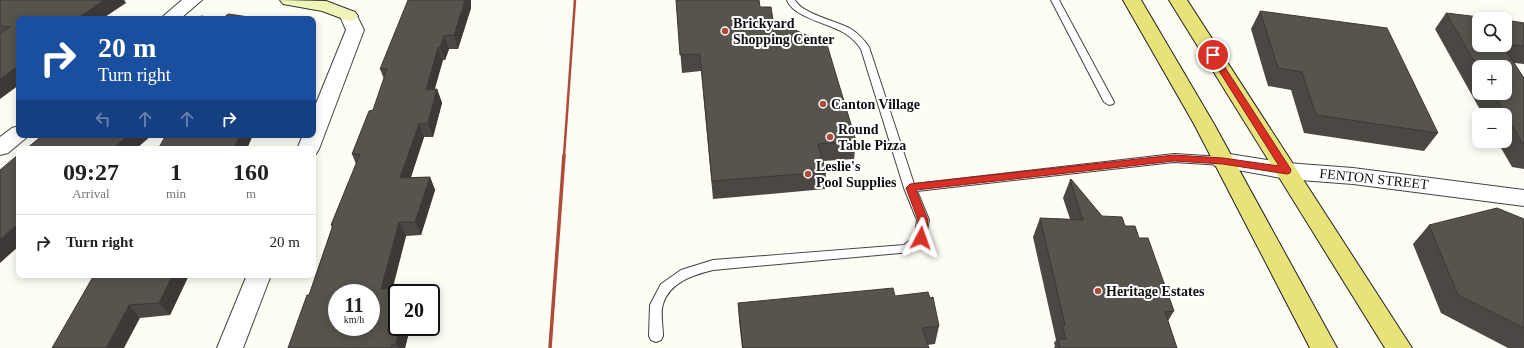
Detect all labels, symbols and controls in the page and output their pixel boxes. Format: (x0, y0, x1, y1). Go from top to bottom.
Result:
map controls (1472, 12, 1512, 148)
button: search (1472, 12, 1512, 52)
place label: Brickyard Shopping Center (733, 16, 835, 47)
marker: Brickyard Shopping Center (720, 26, 730, 36)
icon: right (32, 32, 84, 84)
text: 20 m (98, 32, 156, 63)
pin (1196, 38, 1230, 72)
icon: arrive (1202, 44, 1224, 66)
button: + (1472, 60, 1512, 100)
text: Turn right (98, 65, 171, 85)
place label: Canton Village (831, 97, 920, 112)
marker: Canton Village (818, 99, 828, 109)
icon: left (92, 108, 114, 130)
icon: ahead (134, 108, 156, 130)
icon: ahead (176, 108, 198, 130)
icon: right (218, 108, 240, 130)
button: − (1472, 108, 1512, 148)
place label: Round Table Pizza (838, 122, 906, 153)
marker: Round Table Pizza (825, 132, 835, 142)
text: 09:27 (63, 159, 119, 185)
text: 1 (170, 159, 182, 185)
text: 160 (233, 159, 269, 185)
place label: Leslie's Pool Supplies (816, 159, 897, 190)
street label: FENTON STREET (1319, 166, 1430, 192)
marker: Leslie's Pool Supplies (803, 169, 813, 179)
text: Arrival (72, 186, 110, 201)
text: min (166, 186, 186, 201)
text: m (246, 186, 256, 201)
position arrow (900, 217, 942, 259)
icon: right (32, 232, 54, 254)
text: Turn right (66, 234, 133, 250)
text: 20 m (270, 234, 300, 250)
speed limit sign: 20 (388, 284, 440, 336)
place label: Heritage Estates (1106, 284, 1205, 299)
marker: Heritage Estates (1093, 286, 1103, 296)
text: 11 (345, 294, 363, 316)
text: km/h (344, 314, 364, 325)

